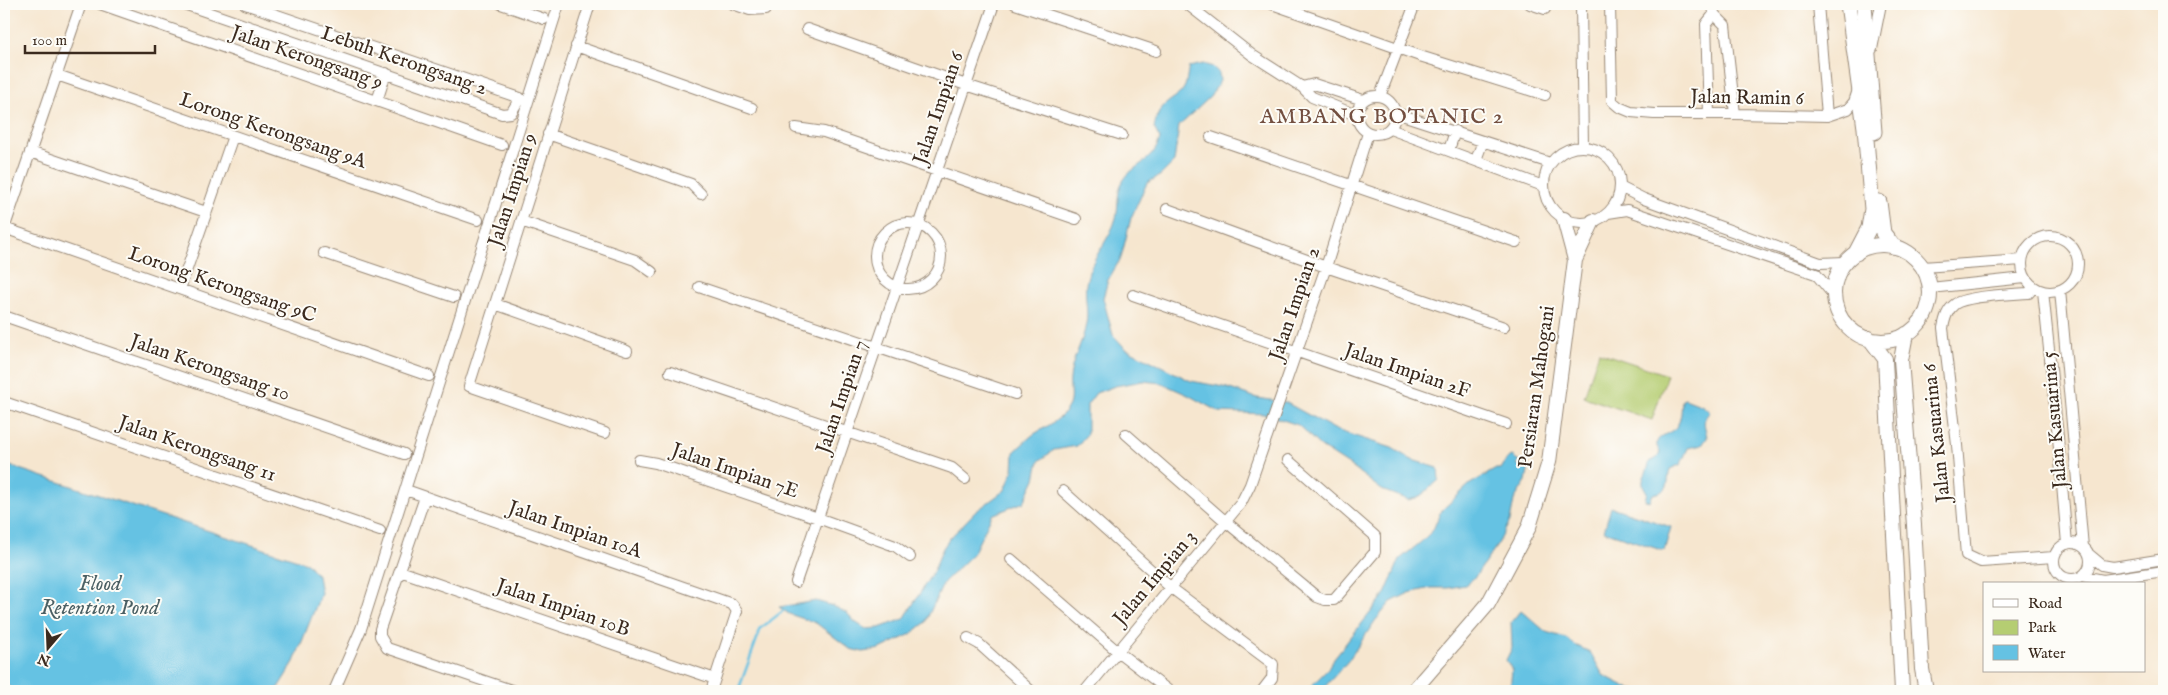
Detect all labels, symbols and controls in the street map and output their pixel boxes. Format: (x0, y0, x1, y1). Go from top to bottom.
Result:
street label: Jalan Kerongsang 9 (226, 20, 386, 96)
street label: Lebuh Kerongsang 2 (318, 21, 490, 101)
scale bar (25, 22, 155, 54)
text: 100 m (32, 31, 68, 50)
street label: Jalan Impian 6 (907, 48, 970, 170)
street label: Jalan Ramin 6 (1688, 84, 1804, 111)
street label: Lorong Kerongsang 9A (176, 87, 370, 175)
district label: AMBANG BOTANIC 2 (1259, 103, 1504, 131)
street label: Jalan Impian 9 (482, 130, 543, 252)
street label: Lorong Kerongsang 9C (125, 241, 319, 329)
street label: Jalan Impian 2 (1263, 244, 1326, 366)
street label: Persiaran Mahogani (1513, 304, 1561, 470)
street label: Jalan Kerongsang 10 (125, 328, 293, 407)
street label: Jalan Impian 7 (810, 337, 873, 459)
street label: Jalan Impian 2F (1339, 337, 1473, 404)
street label: Jalan Kasuarina 5 (2037, 350, 2074, 492)
street label: Jalan Kasuarina 6 (1917, 362, 1957, 506)
street label: Jalan Kerongsang 11 (113, 410, 279, 488)
street label: Jalan Impian 7E (666, 437, 802, 504)
street label: Jalan Impian 10A (503, 495, 646, 565)
street label: Jalan Impian 3 (1107, 525, 1202, 632)
water label: Flood Retention Pond (41, 571, 161, 622)
street label: Jalan Impian 10B (491, 573, 633, 643)
legend (1983, 582, 2146, 672)
text: Road (2028, 594, 2063, 613)
text: Park (2028, 618, 2058, 637)
north arrow (22, 622, 72, 672)
text: Water (2028, 644, 2066, 663)
text: N (35, 649, 54, 670)

